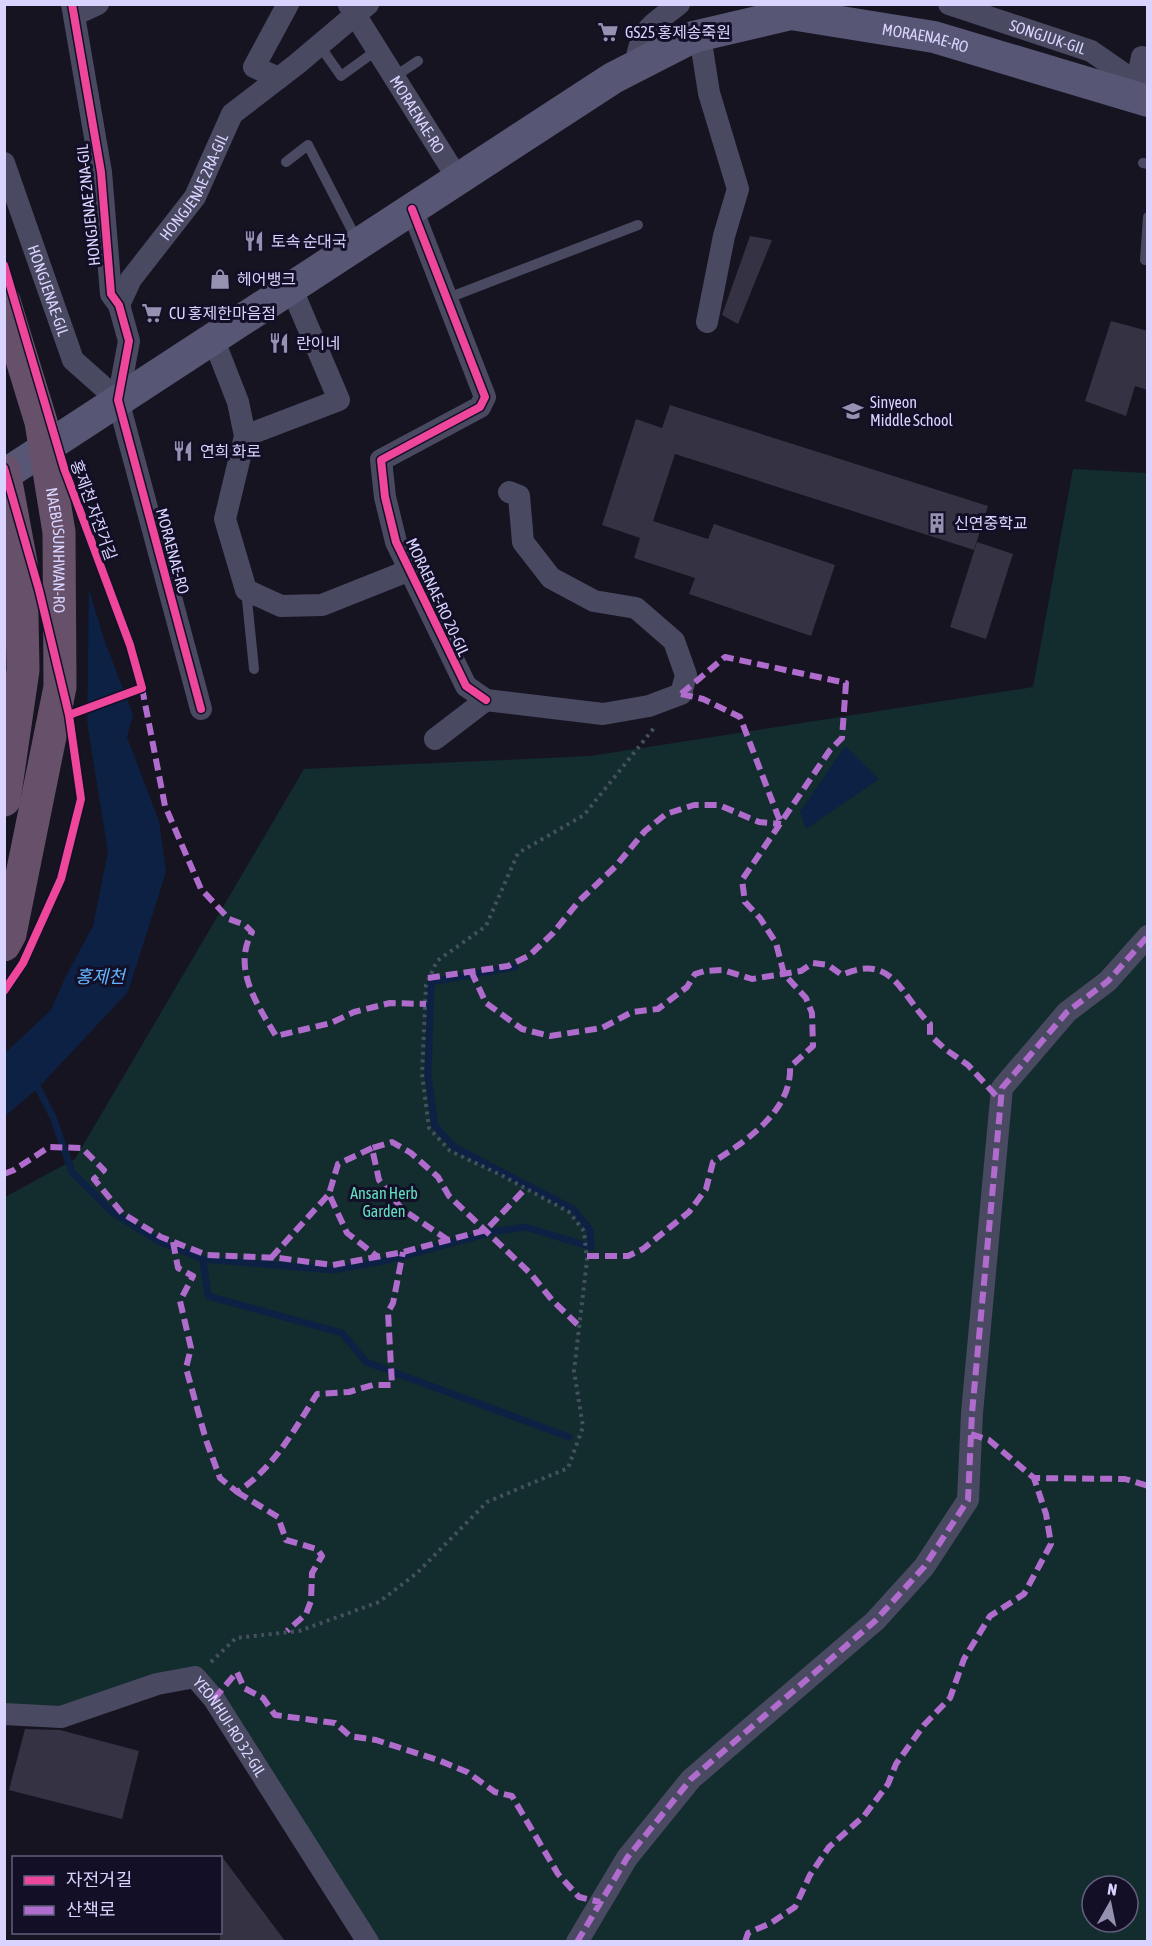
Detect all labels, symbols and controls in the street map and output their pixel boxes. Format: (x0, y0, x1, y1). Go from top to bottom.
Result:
street label: SONGJUK-GIL (1007, 16, 1089, 58)
supermarket icon: GS25 홍제송죽원 (596, 20, 620, 44)
street label: MORAENAE-RO (881, 20, 971, 56)
place label: GS25 홍제송죽원 (625, 23, 731, 41)
street label: MORAENAE-RO (386, 72, 449, 156)
street label: HONGJENAE 2RA-GIL (156, 130, 232, 244)
street label: HONGJENAE 2NA-GIL (73, 142, 103, 267)
restaurant icon: 토속 순대국 (242, 229, 266, 253)
place label: 토속 순대국 (271, 232, 347, 250)
street label: HONGJENAE-GIL (24, 242, 73, 339)
shop icon: 헤어뱅크 (208, 267, 232, 291)
place label: 헤어뱅크 (237, 270, 296, 288)
supermarket icon: CU 홍제한마음점 (140, 301, 164, 325)
place label: CU 홍제한마음점 (169, 304, 276, 322)
restaurant icon: 란이네 (267, 331, 291, 355)
place label: 란이네 (296, 334, 340, 352)
place label: Sinyeon Middle School (870, 393, 954, 429)
school or university icon: Sinyeon Middle School (841, 399, 865, 423)
restaurant icon: 연희 화로 (171, 439, 195, 463)
place label: 연희 화로 (200, 442, 261, 460)
street label: 홍제천 자전거길 (68, 457, 120, 563)
street label: NAEBUSUNHWAN-RO (43, 486, 69, 613)
street label: MORAENAE-RO (153, 506, 193, 596)
building icon: 신연중학교 (925, 511, 949, 535)
place label: 신연중학교 (954, 514, 1028, 532)
street label: MORAENAE-RO 20-GIL (403, 535, 474, 660)
water label: 홍제천 (75, 966, 127, 987)
park label: Ansan Herb Garden (350, 1184, 418, 1220)
street label: YEONHUI-RO 32-GIL (190, 1673, 270, 1781)
legend (12, 1856, 222, 1934)
text: 자전거길 (66, 1869, 132, 1890)
north arrow (1080, 1874, 1140, 1934)
text: N (1106, 1880, 1118, 1899)
text: 산책로 (66, 1899, 116, 1920)

